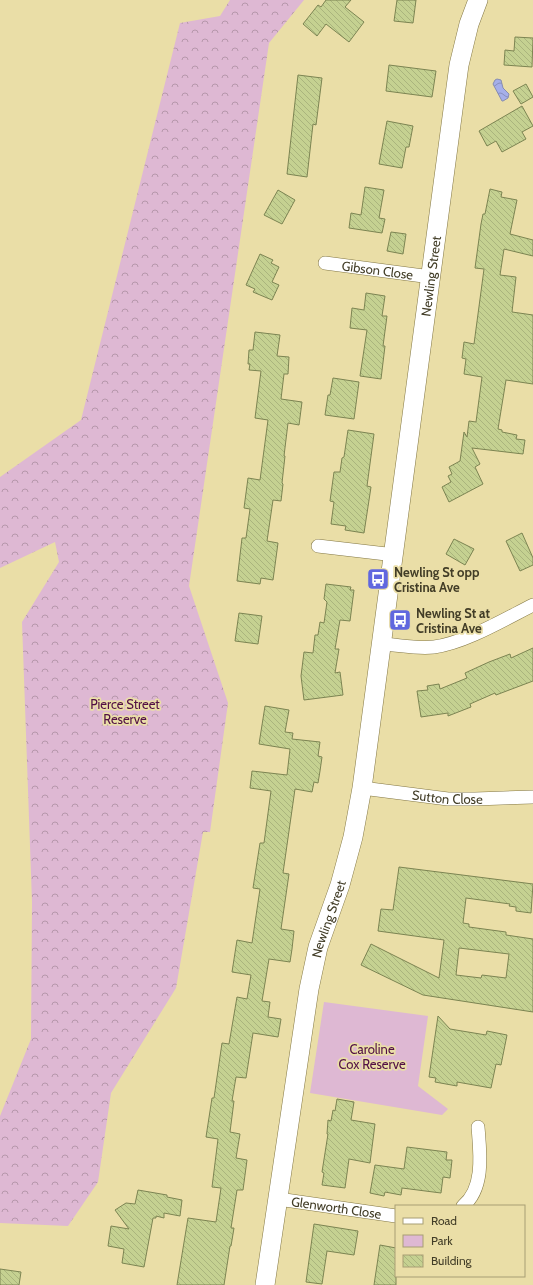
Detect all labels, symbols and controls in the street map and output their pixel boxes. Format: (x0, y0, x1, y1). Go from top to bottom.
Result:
street label: Newling Street (417, 234, 444, 317)
street label: Gibson Close (341, 257, 414, 283)
place label: Newling St opp Cristina Ave (394, 564, 480, 595)
bus stop icon: Newling St opp Cristina Ave (365, 566, 391, 592)
place label: Newling St at Cristina Ave (416, 605, 490, 636)
bus stop icon: Newling St at Cristina Ave (387, 607, 413, 633)
park label: Pierce Street Reserve (90, 696, 160, 727)
street label: Sutton Close (411, 786, 483, 807)
street label: Newling Street (308, 878, 349, 959)
park label: Caroline Cox Reserve (338, 1041, 406, 1072)
street label: Glenworth Close (290, 1193, 383, 1222)
legend (395, 1205, 525, 1277)
text: Road (431, 1213, 457, 1228)
text: Park (431, 1233, 453, 1248)
text: Building (431, 1253, 473, 1268)

